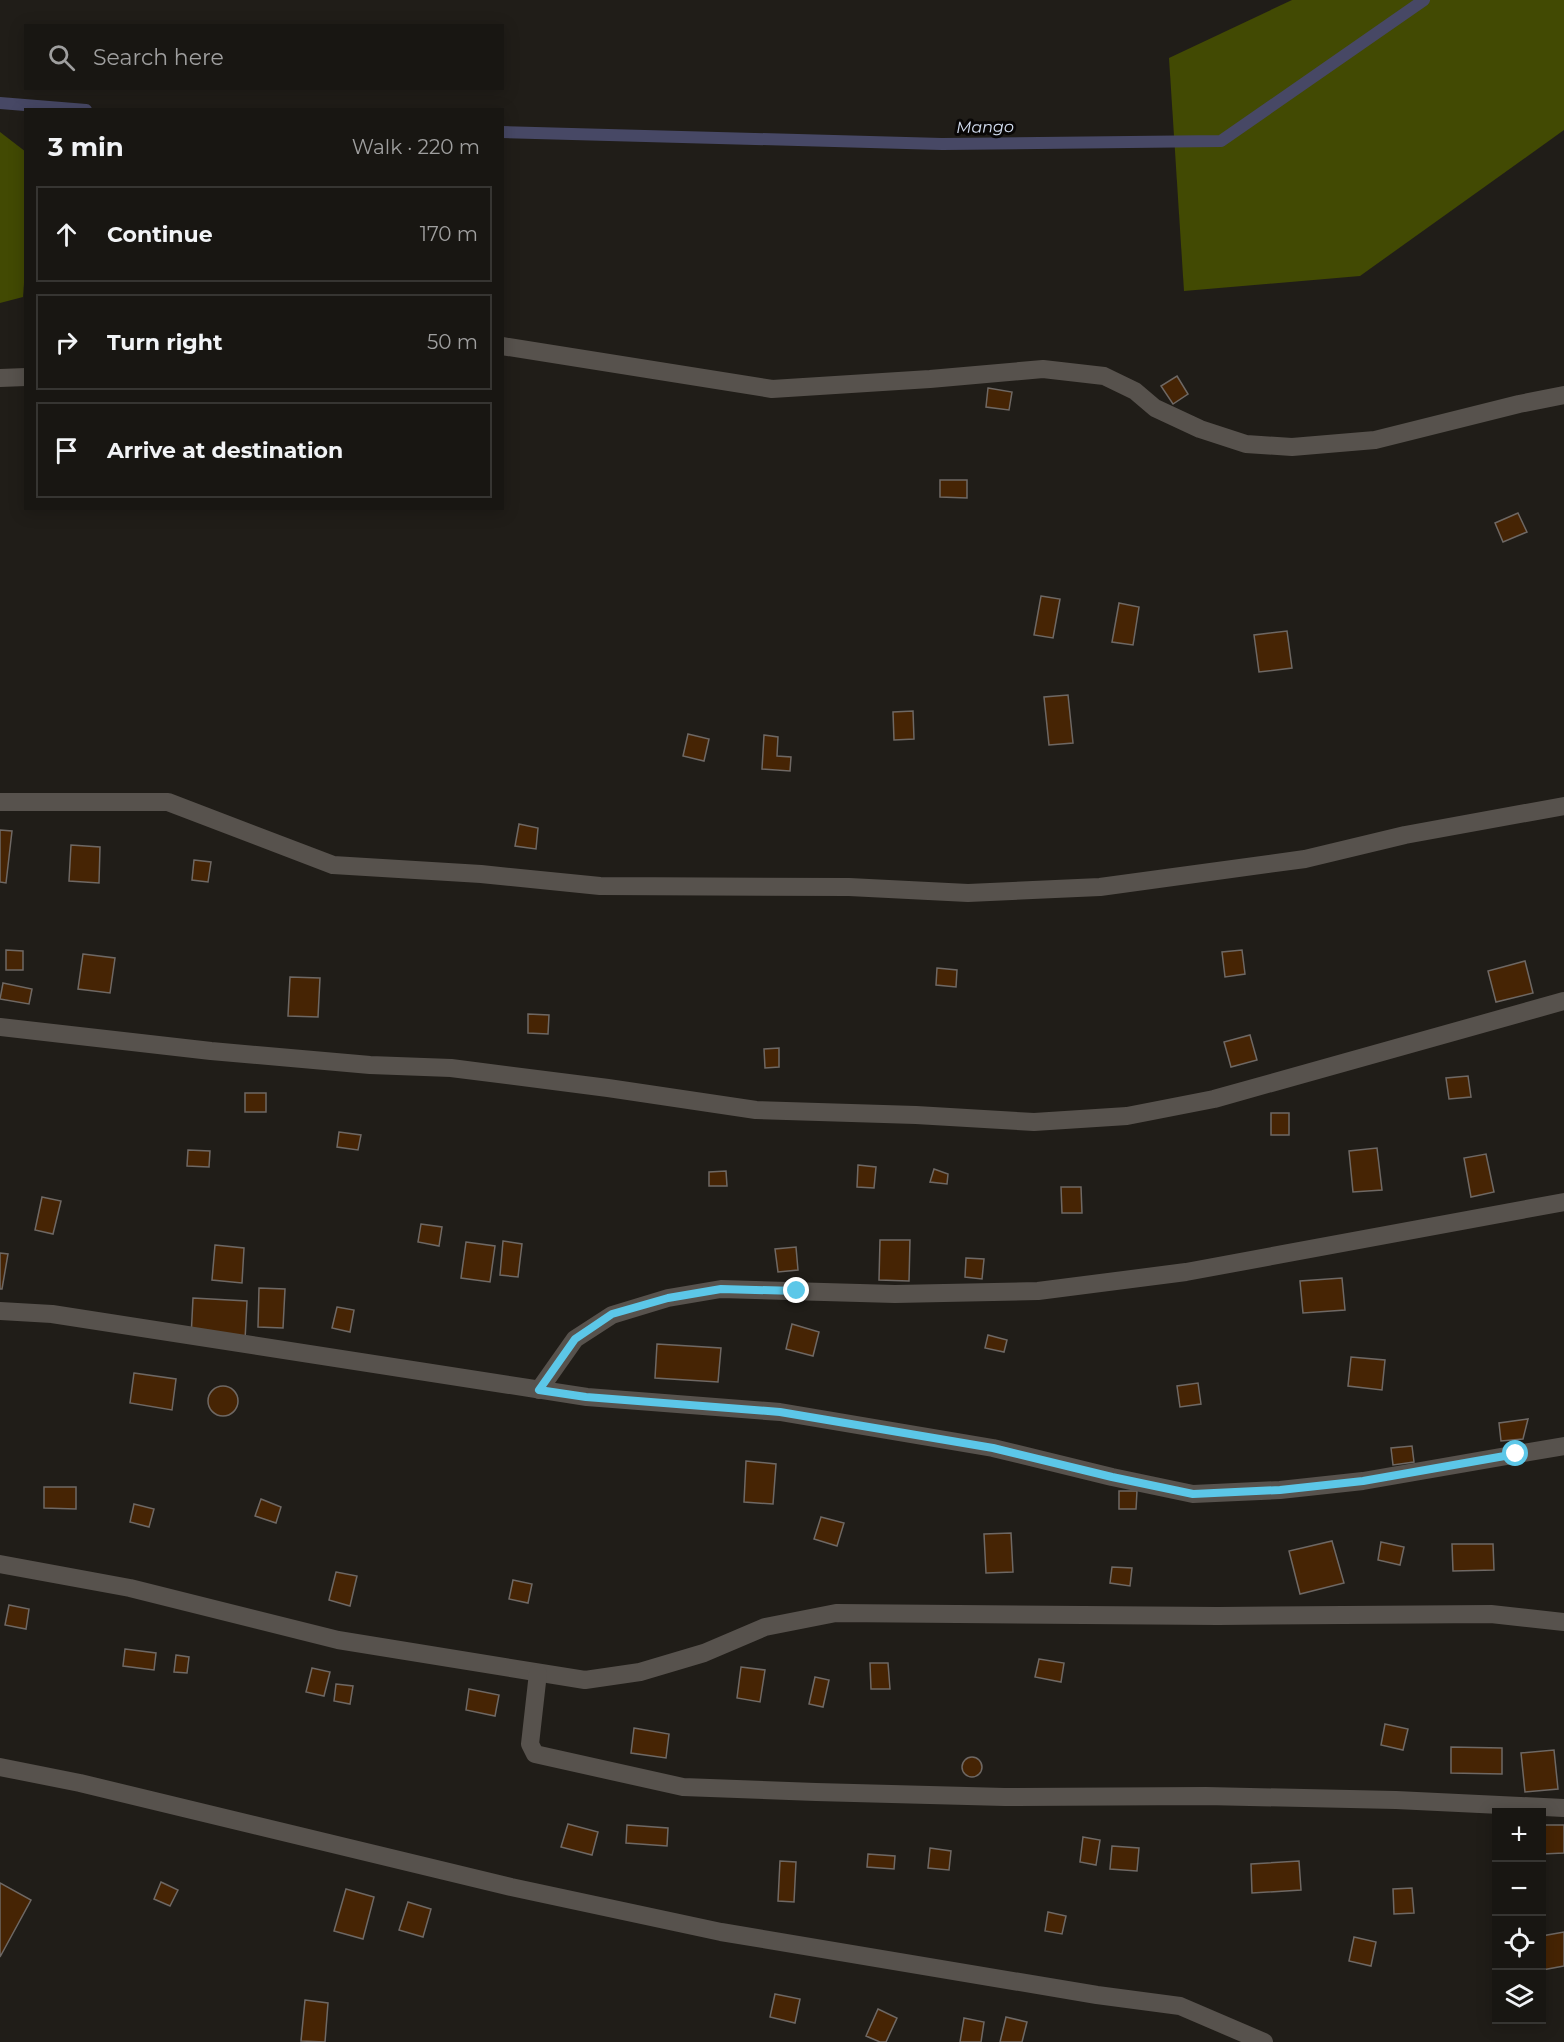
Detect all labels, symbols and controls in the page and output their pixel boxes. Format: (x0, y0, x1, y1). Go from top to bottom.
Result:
search box (24, 24, 504, 90)
icon: search (45, 41, 78, 74)
text: Search here (93, 44, 224, 71)
water label: Mango (956, 117, 1014, 137)
text: 3 min (48, 131, 124, 163)
text: Walk · 220 m (352, 135, 480, 159)
icon: ahead (50, 218, 83, 251)
text: Continue (107, 221, 213, 248)
text: 170 m (420, 222, 478, 246)
icon: right (50, 326, 83, 359)
text: Turn right (107, 329, 222, 356)
text: 50 m (427, 330, 478, 354)
icon: arrive (50, 434, 83, 467)
text: Arrive at destination (107, 437, 343, 464)
route end (783, 1277, 809, 1303)
route start (1502, 1440, 1528, 1466)
map controls (1492, 1808, 1546, 2024)
button: + (1492, 1808, 1546, 1862)
button: − (1492, 1862, 1546, 1916)
button: locate (1492, 1916, 1546, 1970)
button: layers (1492, 1970, 1546, 2024)

